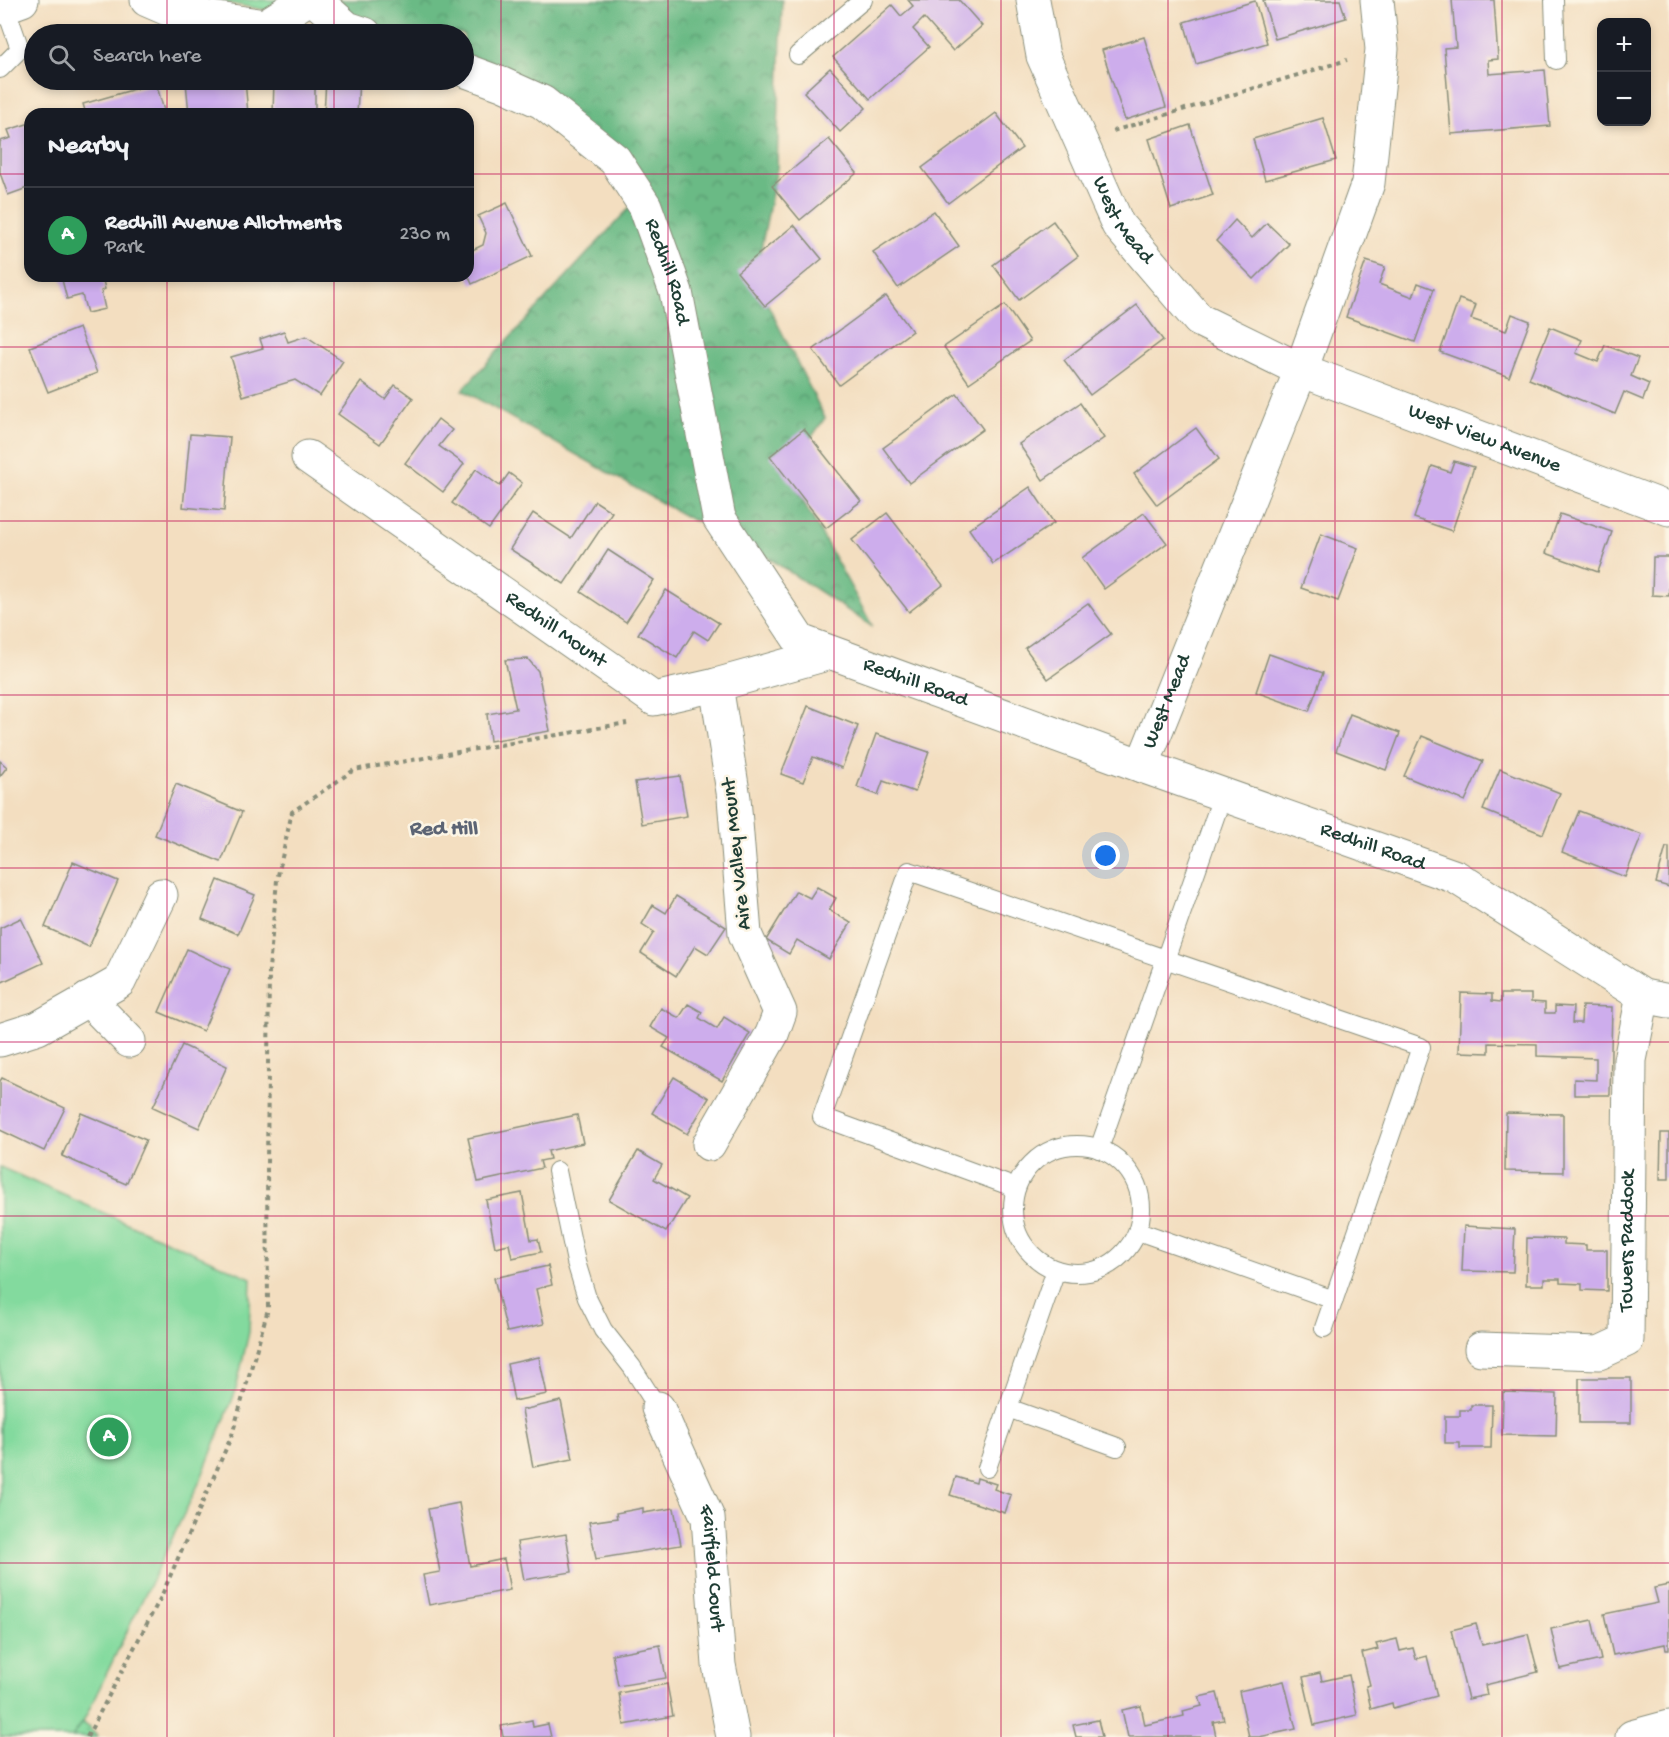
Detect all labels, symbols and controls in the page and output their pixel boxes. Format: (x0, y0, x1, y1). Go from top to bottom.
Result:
map controls (1597, 18, 1651, 126)
button: + (1597, 18, 1651, 72)
search box (24, 24, 474, 90)
icon: search (45, 41, 78, 74)
text: Search here (93, 44, 201, 70)
button: − (1597, 72, 1651, 126)
text: Nearby (48, 132, 129, 163)
street label: West Mead (1086, 173, 1160, 271)
text: Redhill Avenue Allotments (105, 211, 341, 237)
street label: Redhill Road (638, 215, 695, 329)
text: A (62, 224, 73, 247)
text: 230 m (400, 224, 450, 247)
text: Park (105, 237, 143, 260)
street label: West View Avenue (1404, 399, 1565, 480)
street label: Redhill Mount (500, 586, 613, 676)
street label: West Mead (1138, 650, 1198, 753)
street label: Redhill Road (859, 652, 973, 714)
street label: Aire Valley Mount (717, 774, 758, 931)
district label: Red Hill (409, 817, 478, 843)
street label: Redhill Road (1317, 817, 1430, 878)
your location (1091, 841, 1120, 870)
street label: Towers Paddock (1615, 1167, 1641, 1313)
pin: A (90, 1414, 128, 1460)
street label: Fairfield Court (691, 1500, 729, 1634)

